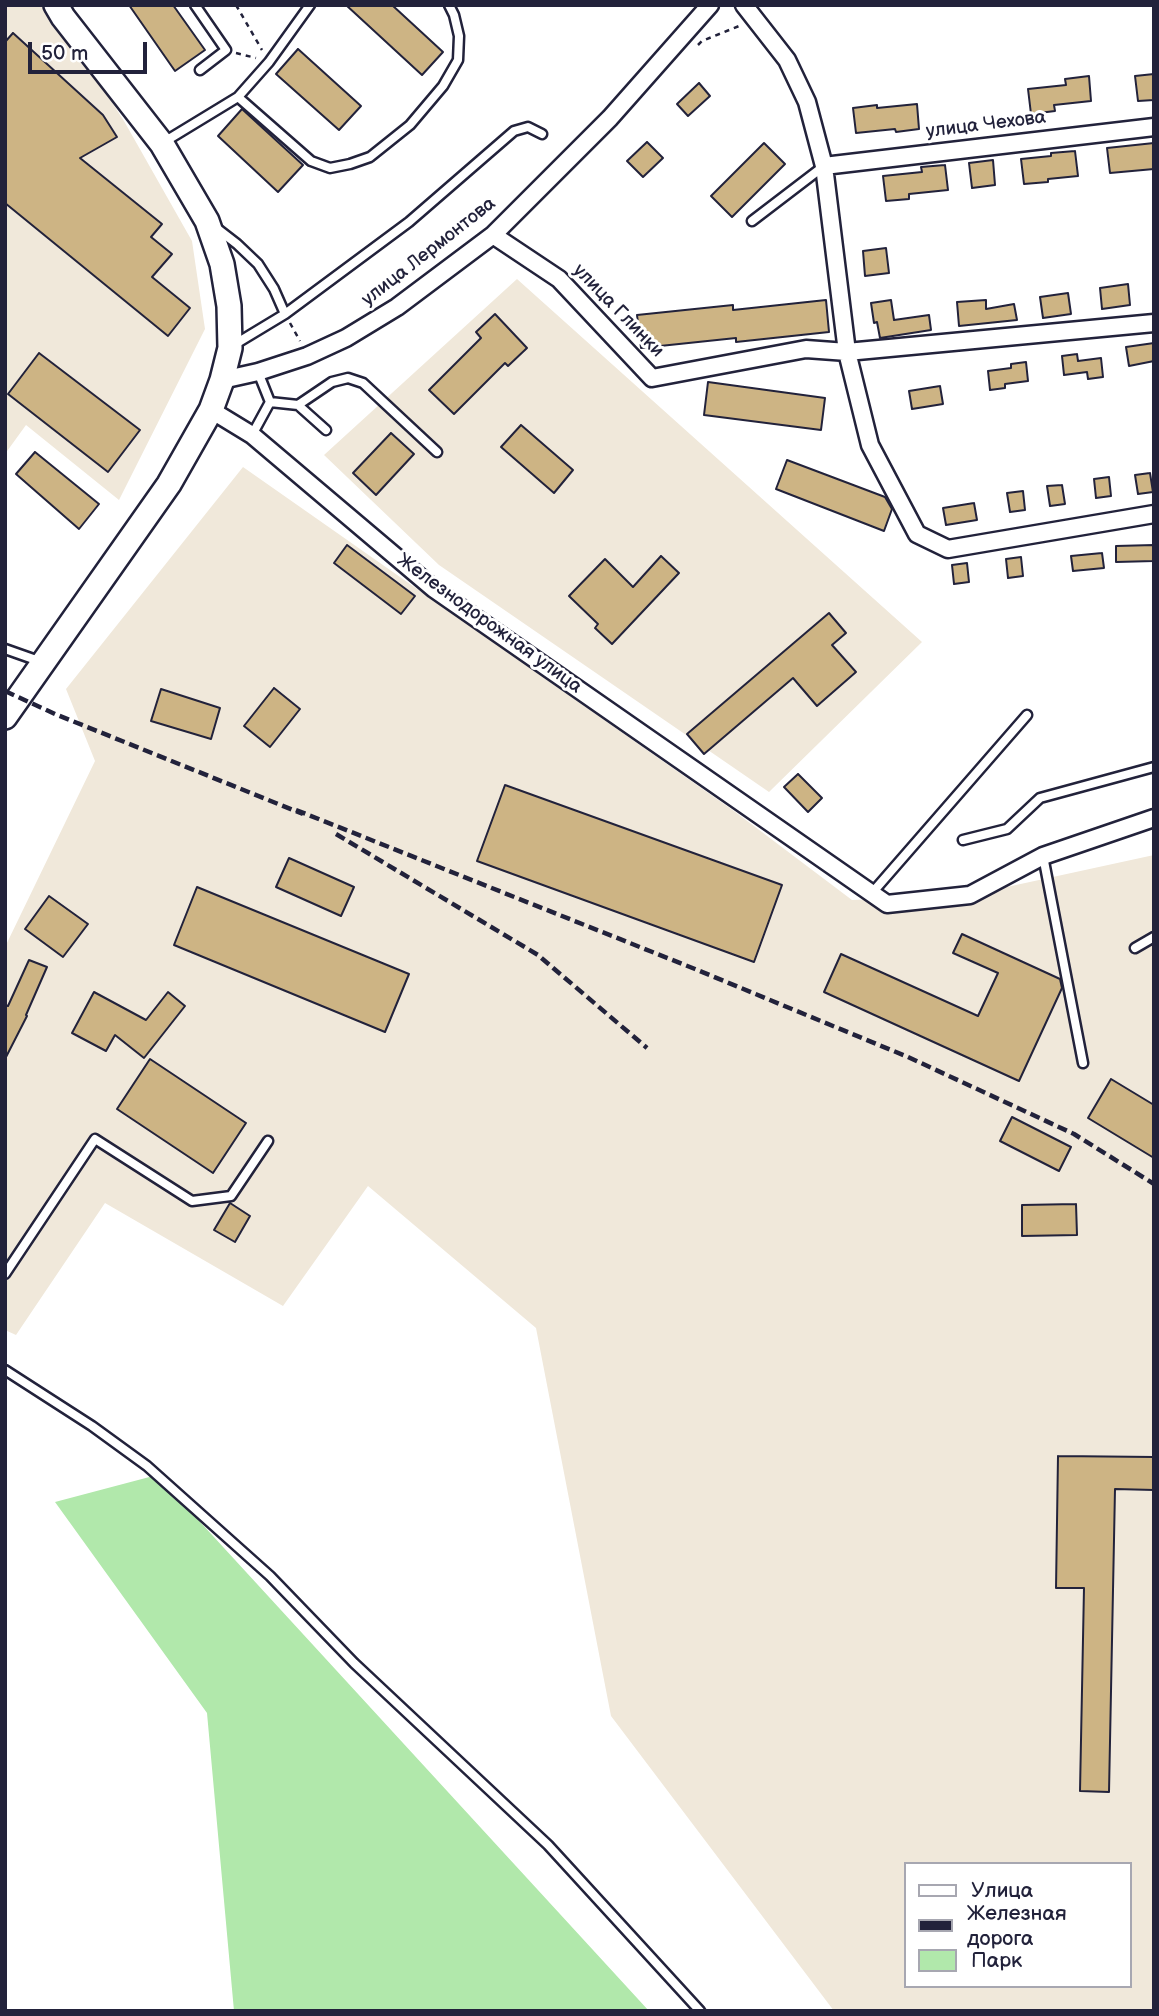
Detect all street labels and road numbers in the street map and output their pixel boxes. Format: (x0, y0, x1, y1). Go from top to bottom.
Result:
street label: улица Чехова (925, 106, 1047, 144)
street label: улица Лермонтова (357, 193, 501, 311)
street label: улица Глинки (568, 260, 668, 362)
street label: Железнодорожная улица (392, 549, 586, 699)

